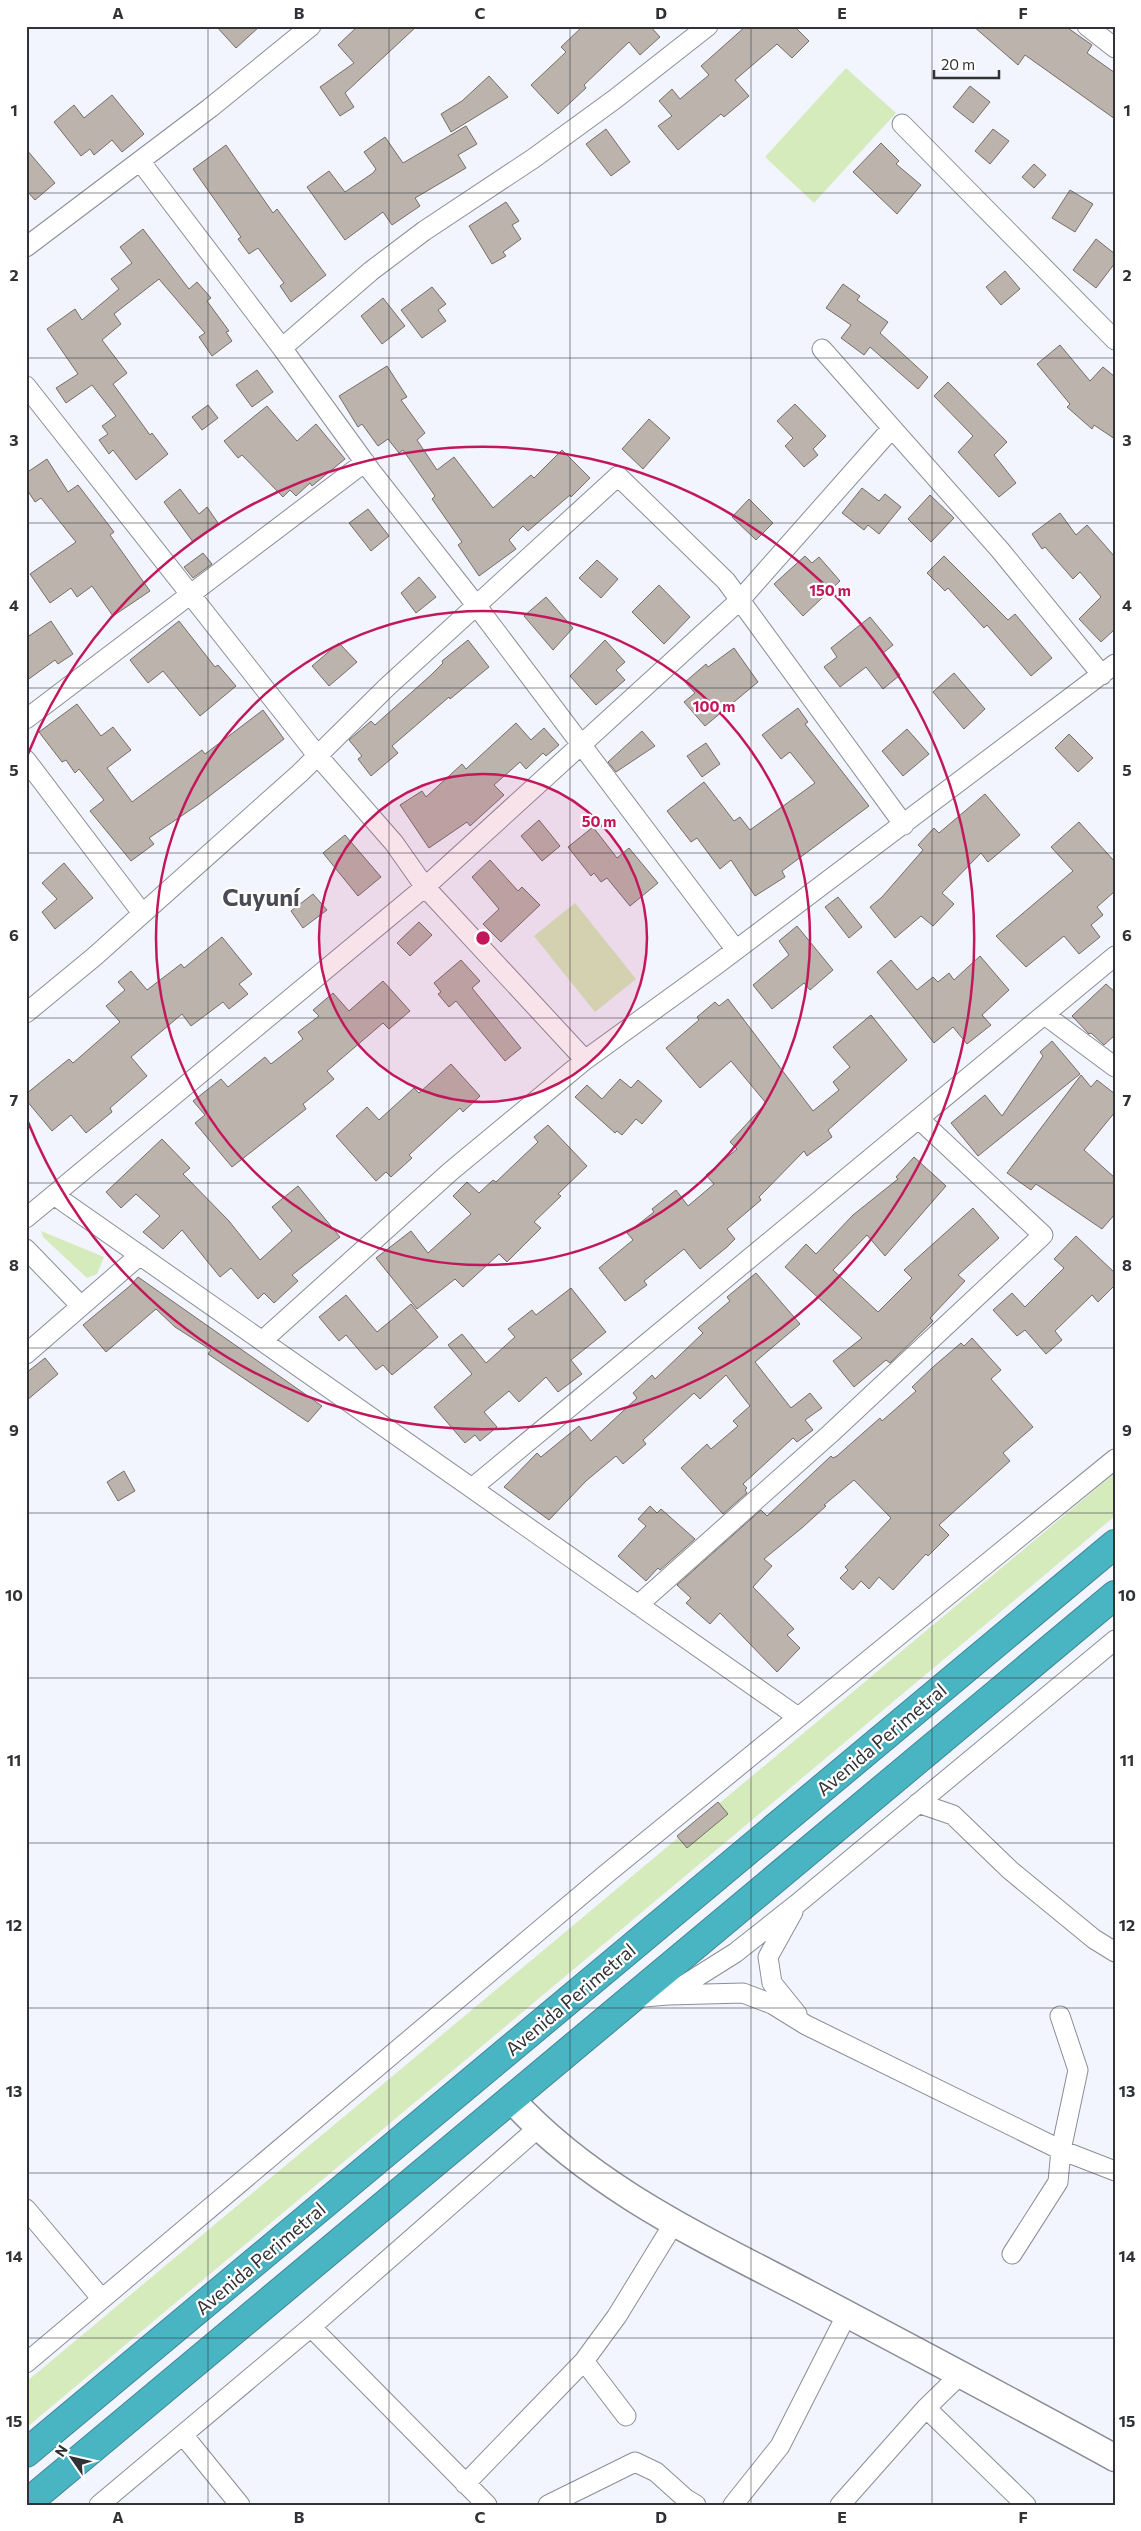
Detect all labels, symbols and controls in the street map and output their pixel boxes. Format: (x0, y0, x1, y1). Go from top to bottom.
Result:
text: A (112, 3, 124, 22)
text: B (294, 3, 305, 22)
text: C (475, 3, 486, 22)
text: D (655, 3, 667, 22)
text: E (837, 3, 847, 22)
text: F (1018, 3, 1028, 22)
scale bar (934, 48, 998, 80)
text: 20 m (941, 55, 975, 73)
text: 1 (10, 100, 18, 119)
text: 1 (1123, 100, 1131, 119)
text: 2 (9, 265, 19, 284)
text: 2 (1122, 265, 1132, 284)
text: 3 (9, 430, 19, 449)
text: 3 (1122, 430, 1132, 449)
text: 150 m (809, 581, 851, 599)
text: 4 (9, 595, 19, 614)
text: 4 (1122, 595, 1132, 614)
text: 100 m (693, 697, 735, 715)
text: 5 (9, 760, 19, 779)
text: 5 (1122, 760, 1132, 779)
text: 50 m (582, 812, 616, 830)
district label: Cuyuní (222, 882, 301, 911)
text: 6 (9, 925, 19, 944)
text: 6 (1122, 925, 1132, 944)
centre of rings (474, 929, 492, 947)
text: 7 (10, 1090, 19, 1109)
text: 7 (1123, 1090, 1132, 1109)
text: 8 (9, 1255, 19, 1274)
text: 8 (1122, 1255, 1132, 1274)
text: 9 (9, 1420, 19, 1439)
text: 9 (1122, 1420, 1132, 1439)
text: 10 (5, 1585, 23, 1604)
text: 10 (1118, 1585, 1136, 1604)
street label: Avenida Perimetral (811, 1678, 951, 1800)
text: 11 (7, 1750, 21, 1769)
text: 11 (1120, 1750, 1134, 1769)
text: 12 (6, 1915, 22, 1934)
text: 12 (1119, 1915, 1135, 1934)
street label: Avenida Perimetral (500, 1938, 640, 2060)
text: 13 (6, 2081, 22, 2100)
text: 13 (1119, 2081, 1135, 2100)
street label: Avenida Perimetral (190, 2197, 330, 2319)
text: 14 (5, 2246, 23, 2265)
text: 14 (1118, 2246, 1136, 2265)
text: 15 (6, 2411, 22, 2430)
text: 15 (1119, 2411, 1135, 2430)
north arrow (48, 2434, 98, 2484)
text: N (51, 2441, 71, 2460)
text: A (112, 2507, 124, 2526)
text: B (294, 2507, 305, 2526)
text: C (475, 2507, 486, 2526)
text: D (655, 2507, 667, 2526)
text: E (837, 2507, 847, 2526)
text: F (1018, 2507, 1028, 2526)

